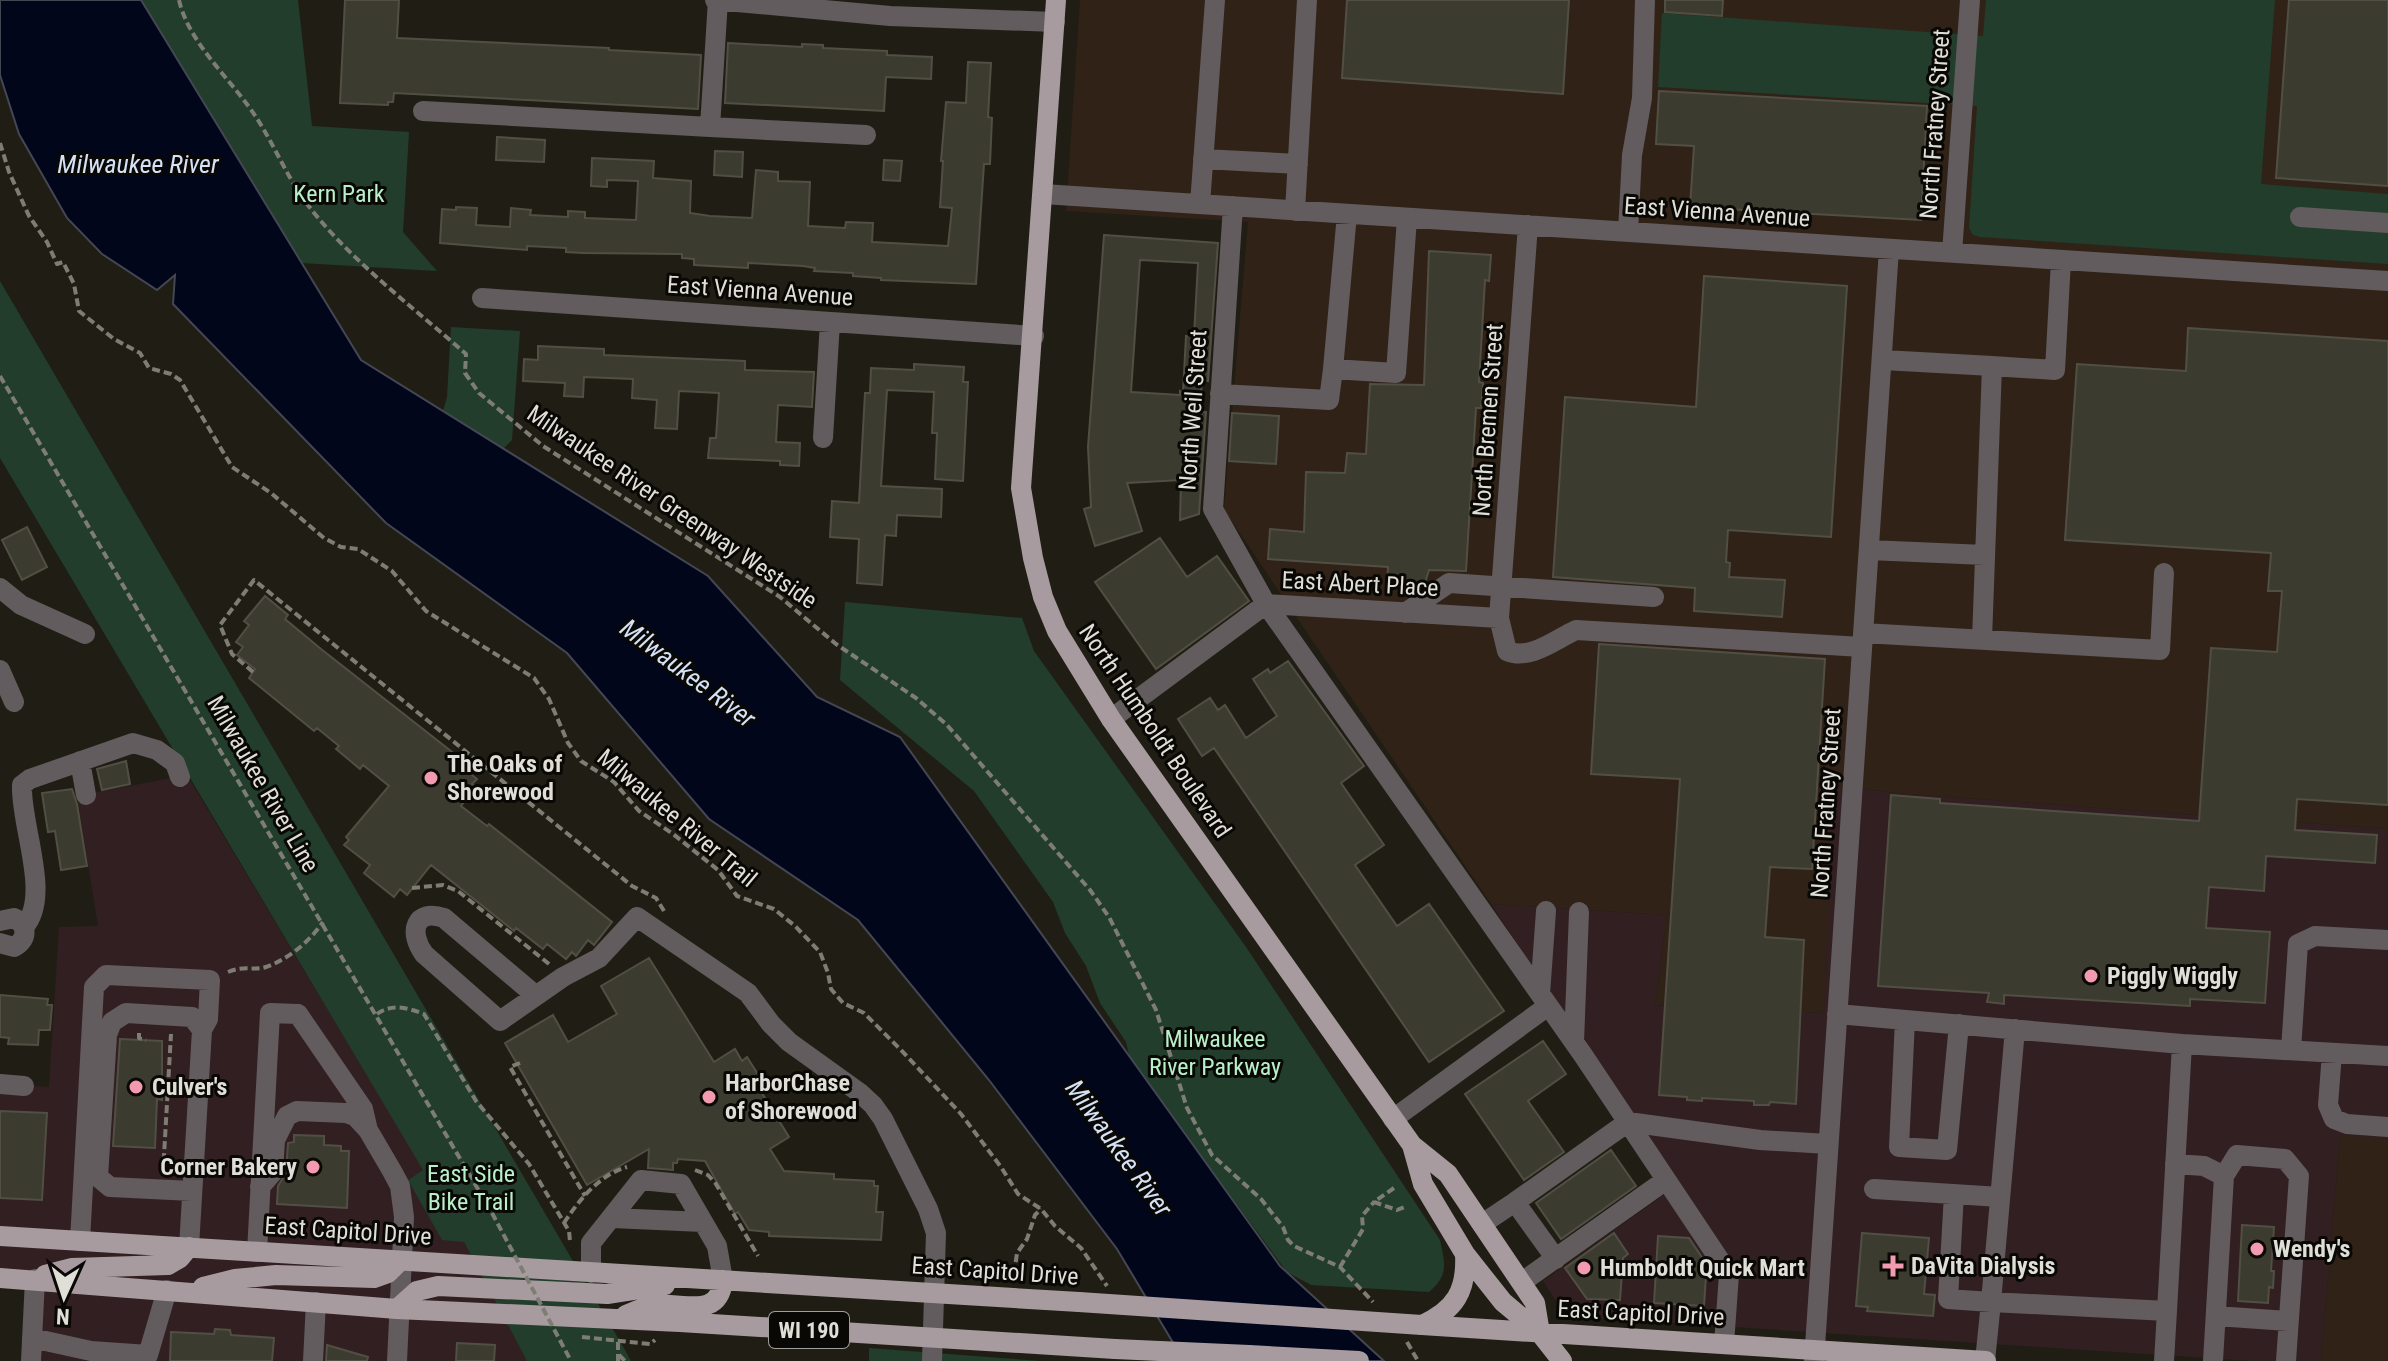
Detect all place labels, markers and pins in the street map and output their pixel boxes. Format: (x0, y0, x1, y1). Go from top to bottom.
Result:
place label: The Oaks of Shorewood (447, 750, 562, 806)
marker: The Oaks of Shorewood (422, 769, 440, 787)
place label: Piggly Wiggly (2107, 962, 2238, 990)
marker: Piggly Wiggly (2082, 967, 2100, 985)
place label: HarborChase of Shorewood (725, 1069, 857, 1125)
place label: Culver's (152, 1073, 228, 1101)
marker: Culver's (127, 1078, 145, 1096)
marker: HarborChase of Shorewood (700, 1088, 718, 1106)
place label: Corner Bakery (160, 1153, 297, 1181)
marker: Corner Bakery (304, 1158, 322, 1176)
place label: Wendy's (2273, 1235, 2350, 1263)
marker: Wendy's (2248, 1240, 2266, 1258)
place label: DaVita Dialysis (1911, 1252, 2056, 1280)
place label: Humboldt Quick Mart (1600, 1254, 1805, 1282)
marker: DaVita Dialysis (1882, 1255, 1904, 1277)
marker: Humboldt Quick Mart (1575, 1259, 1593, 1277)

